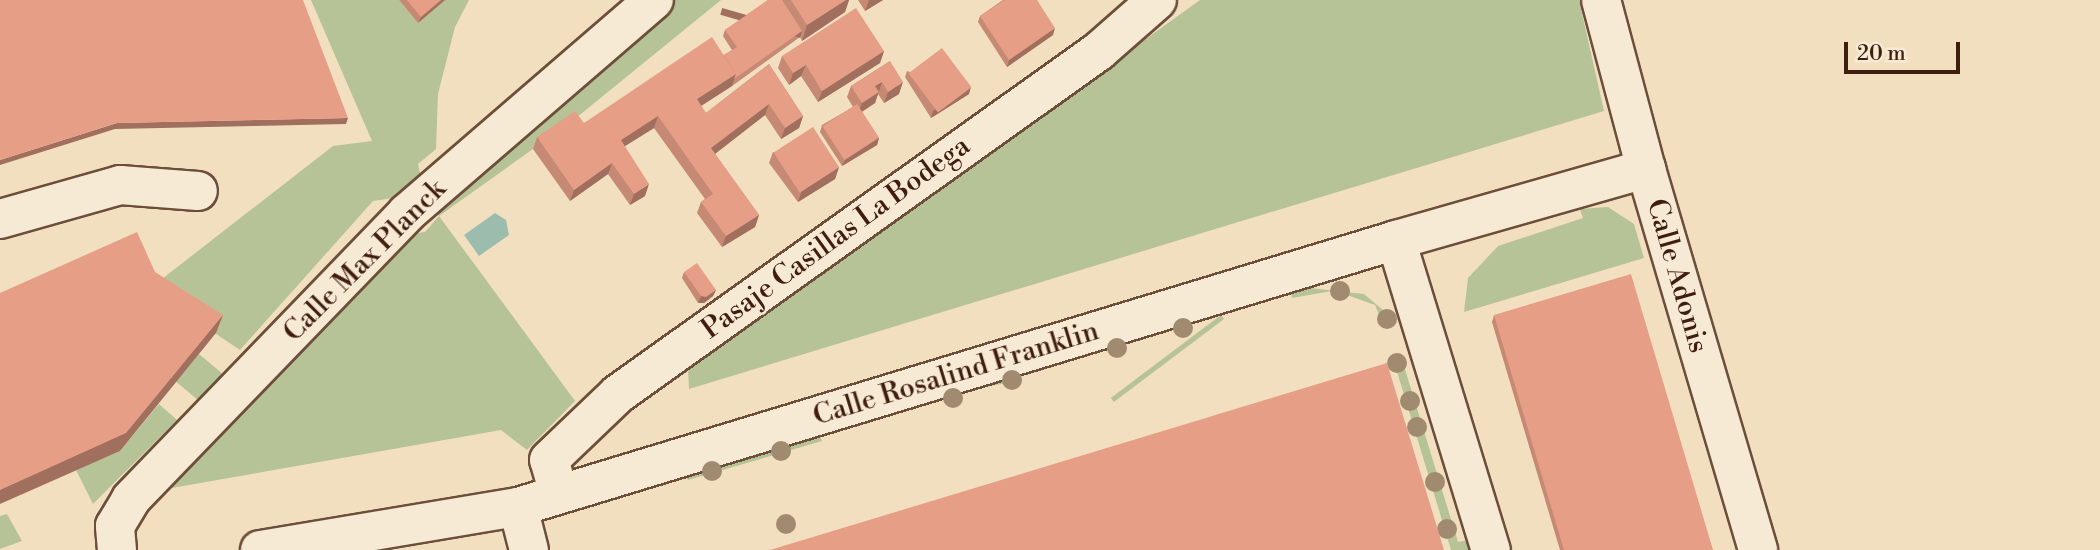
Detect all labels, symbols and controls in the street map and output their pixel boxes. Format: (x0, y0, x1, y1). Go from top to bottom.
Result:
scale bar (1848, 28, 1964, 72)
text: 20 m (1857, 41, 1906, 67)
street label: Pasaje Casillas La Bodega (695, 129, 977, 347)
street label: Calle Max Planck (277, 173, 453, 349)
street label: Calle Adonis (1639, 195, 1715, 357)
street label: Calle Rosalind Franklin (809, 315, 1103, 433)

